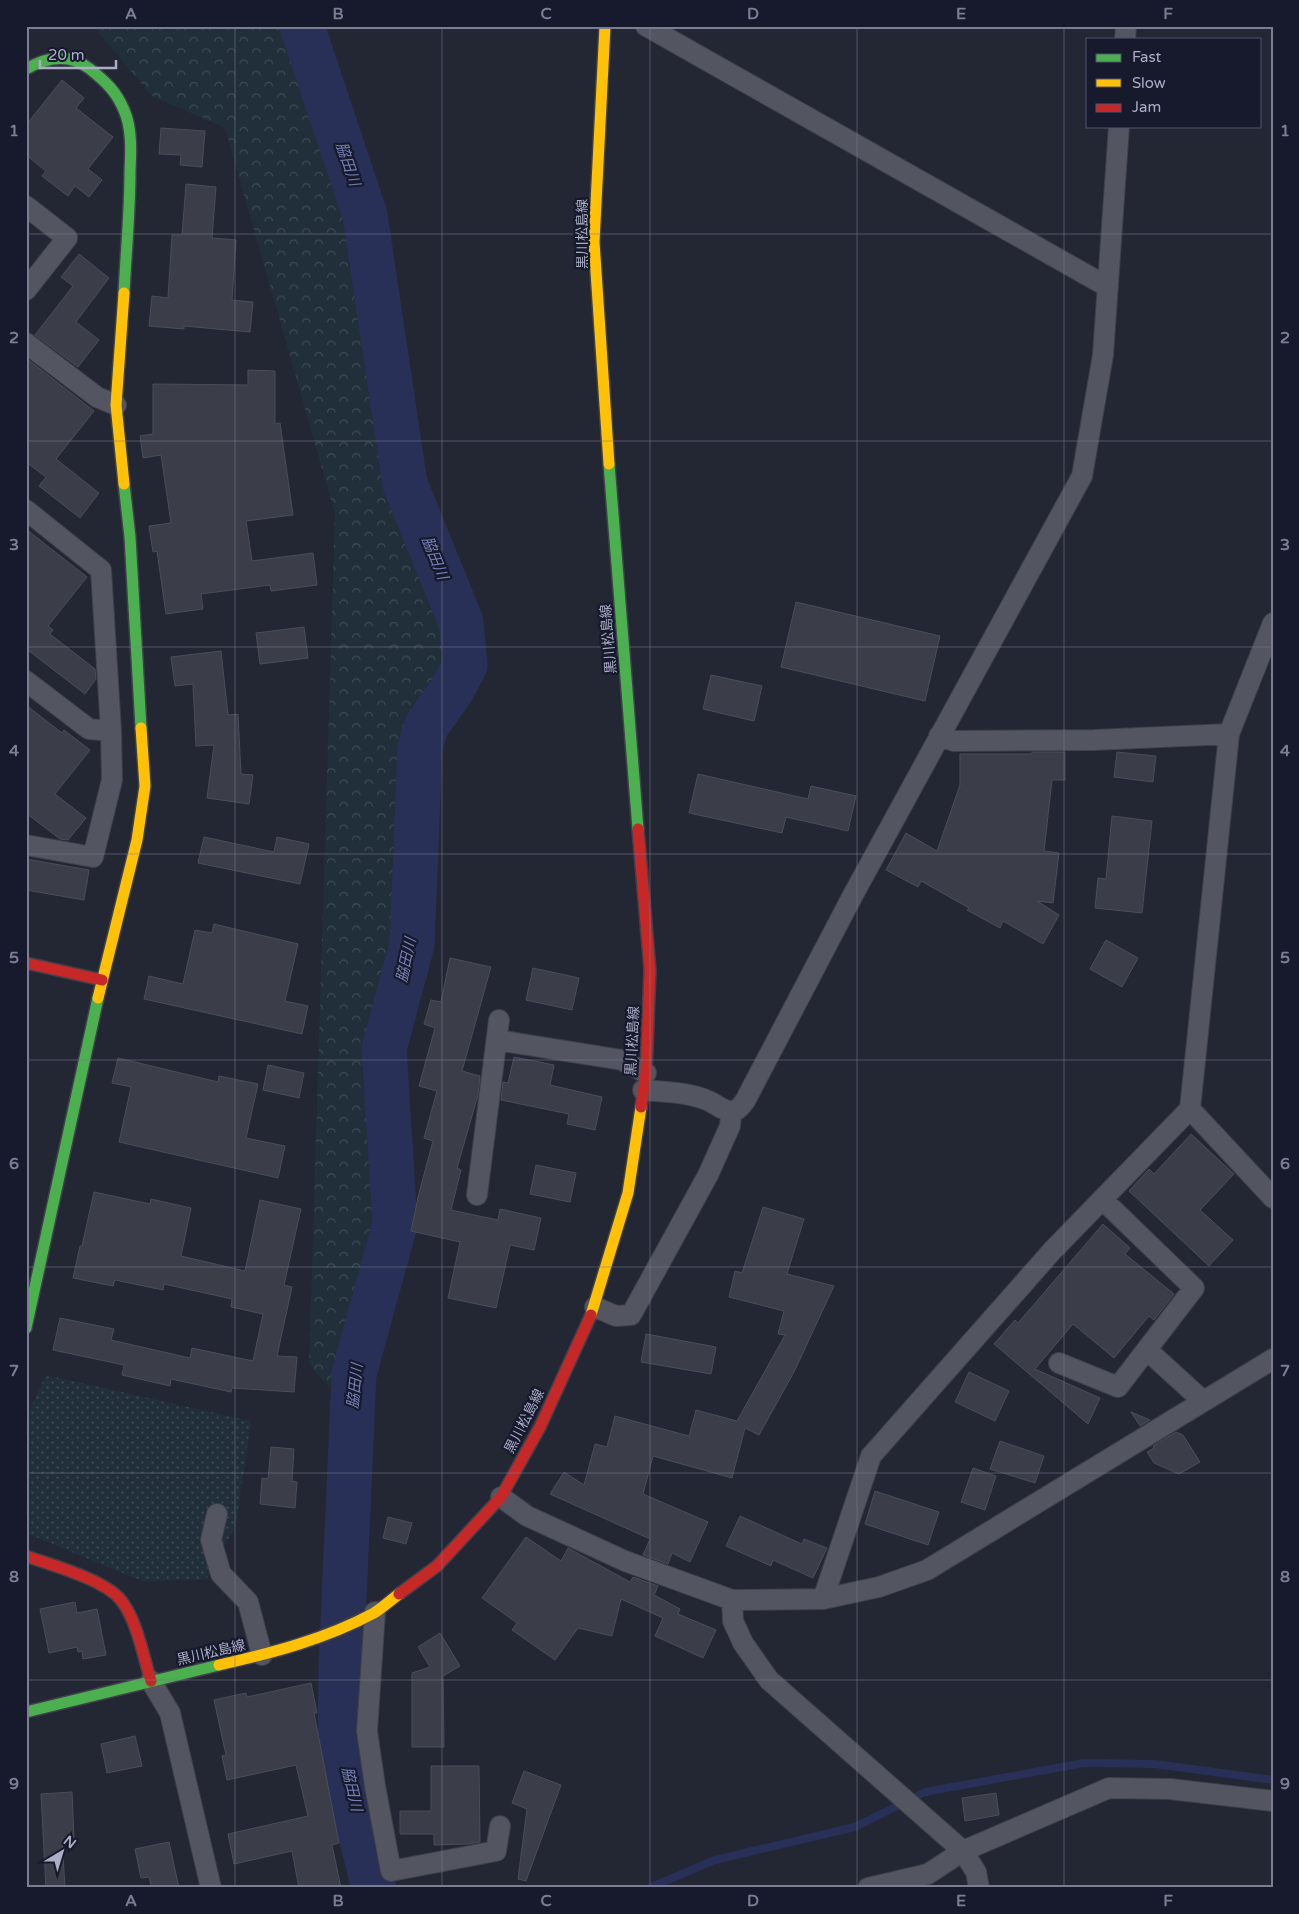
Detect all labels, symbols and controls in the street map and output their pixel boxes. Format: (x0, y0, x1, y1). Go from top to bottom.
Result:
text: A (125, 4, 137, 24)
text: B (332, 4, 344, 24)
text: C (540, 4, 552, 24)
text: D (747, 4, 759, 24)
text: E (956, 4, 966, 24)
text: F (1163, 4, 1173, 24)
scale bar (40, 38, 116, 70)
legend (1086, 38, 1262, 128)
text: 20 m (48, 46, 85, 64)
text: Fast (1132, 48, 1162, 66)
text: Slow (1132, 74, 1166, 92)
text: Jam (1132, 98, 1161, 116)
text: 1 (9, 121, 19, 141)
text: 1 (1280, 121, 1290, 141)
water label: 脇田川 (332, 140, 364, 190)
street label: 黒川松島線 (574, 199, 591, 269)
text: 2 (9, 328, 19, 348)
text: 2 (1280, 328, 1290, 348)
water label: 脇田川 (418, 534, 453, 584)
text: 3 (9, 535, 19, 555)
text: 3 (1280, 535, 1290, 555)
street label: 黒川松島線 (597, 603, 620, 675)
text: 4 (9, 741, 19, 761)
text: 4 (1280, 741, 1290, 761)
water label: 脇田川 (393, 934, 420, 984)
text: 5 (9, 948, 19, 968)
text: 5 (1280, 948, 1290, 968)
street label: 黒川松島線 (622, 1006, 643, 1076)
text: 6 (9, 1154, 19, 1174)
text: 6 (1280, 1154, 1290, 1174)
text: 7 (9, 1361, 19, 1381)
water label: 脇田川 (344, 1361, 367, 1409)
text: 7 (1280, 1361, 1290, 1381)
street label: 黒川松島線 (501, 1386, 548, 1456)
text: 8 (9, 1567, 19, 1587)
text: 8 (1280, 1567, 1290, 1587)
street label: 黒川松島線 (175, 1636, 247, 1669)
water label: 脇田川 (338, 1765, 366, 1815)
text: 9 (9, 1774, 19, 1794)
text: 9 (1280, 1774, 1290, 1794)
north arrow (38, 1826, 88, 1876)
text: N (60, 1832, 79, 1852)
text: A (125, 1891, 137, 1911)
text: B (332, 1891, 344, 1911)
text: C (540, 1891, 552, 1911)
text: D (747, 1891, 759, 1911)
text: E (956, 1891, 966, 1911)
text: F (1163, 1891, 1173, 1911)

